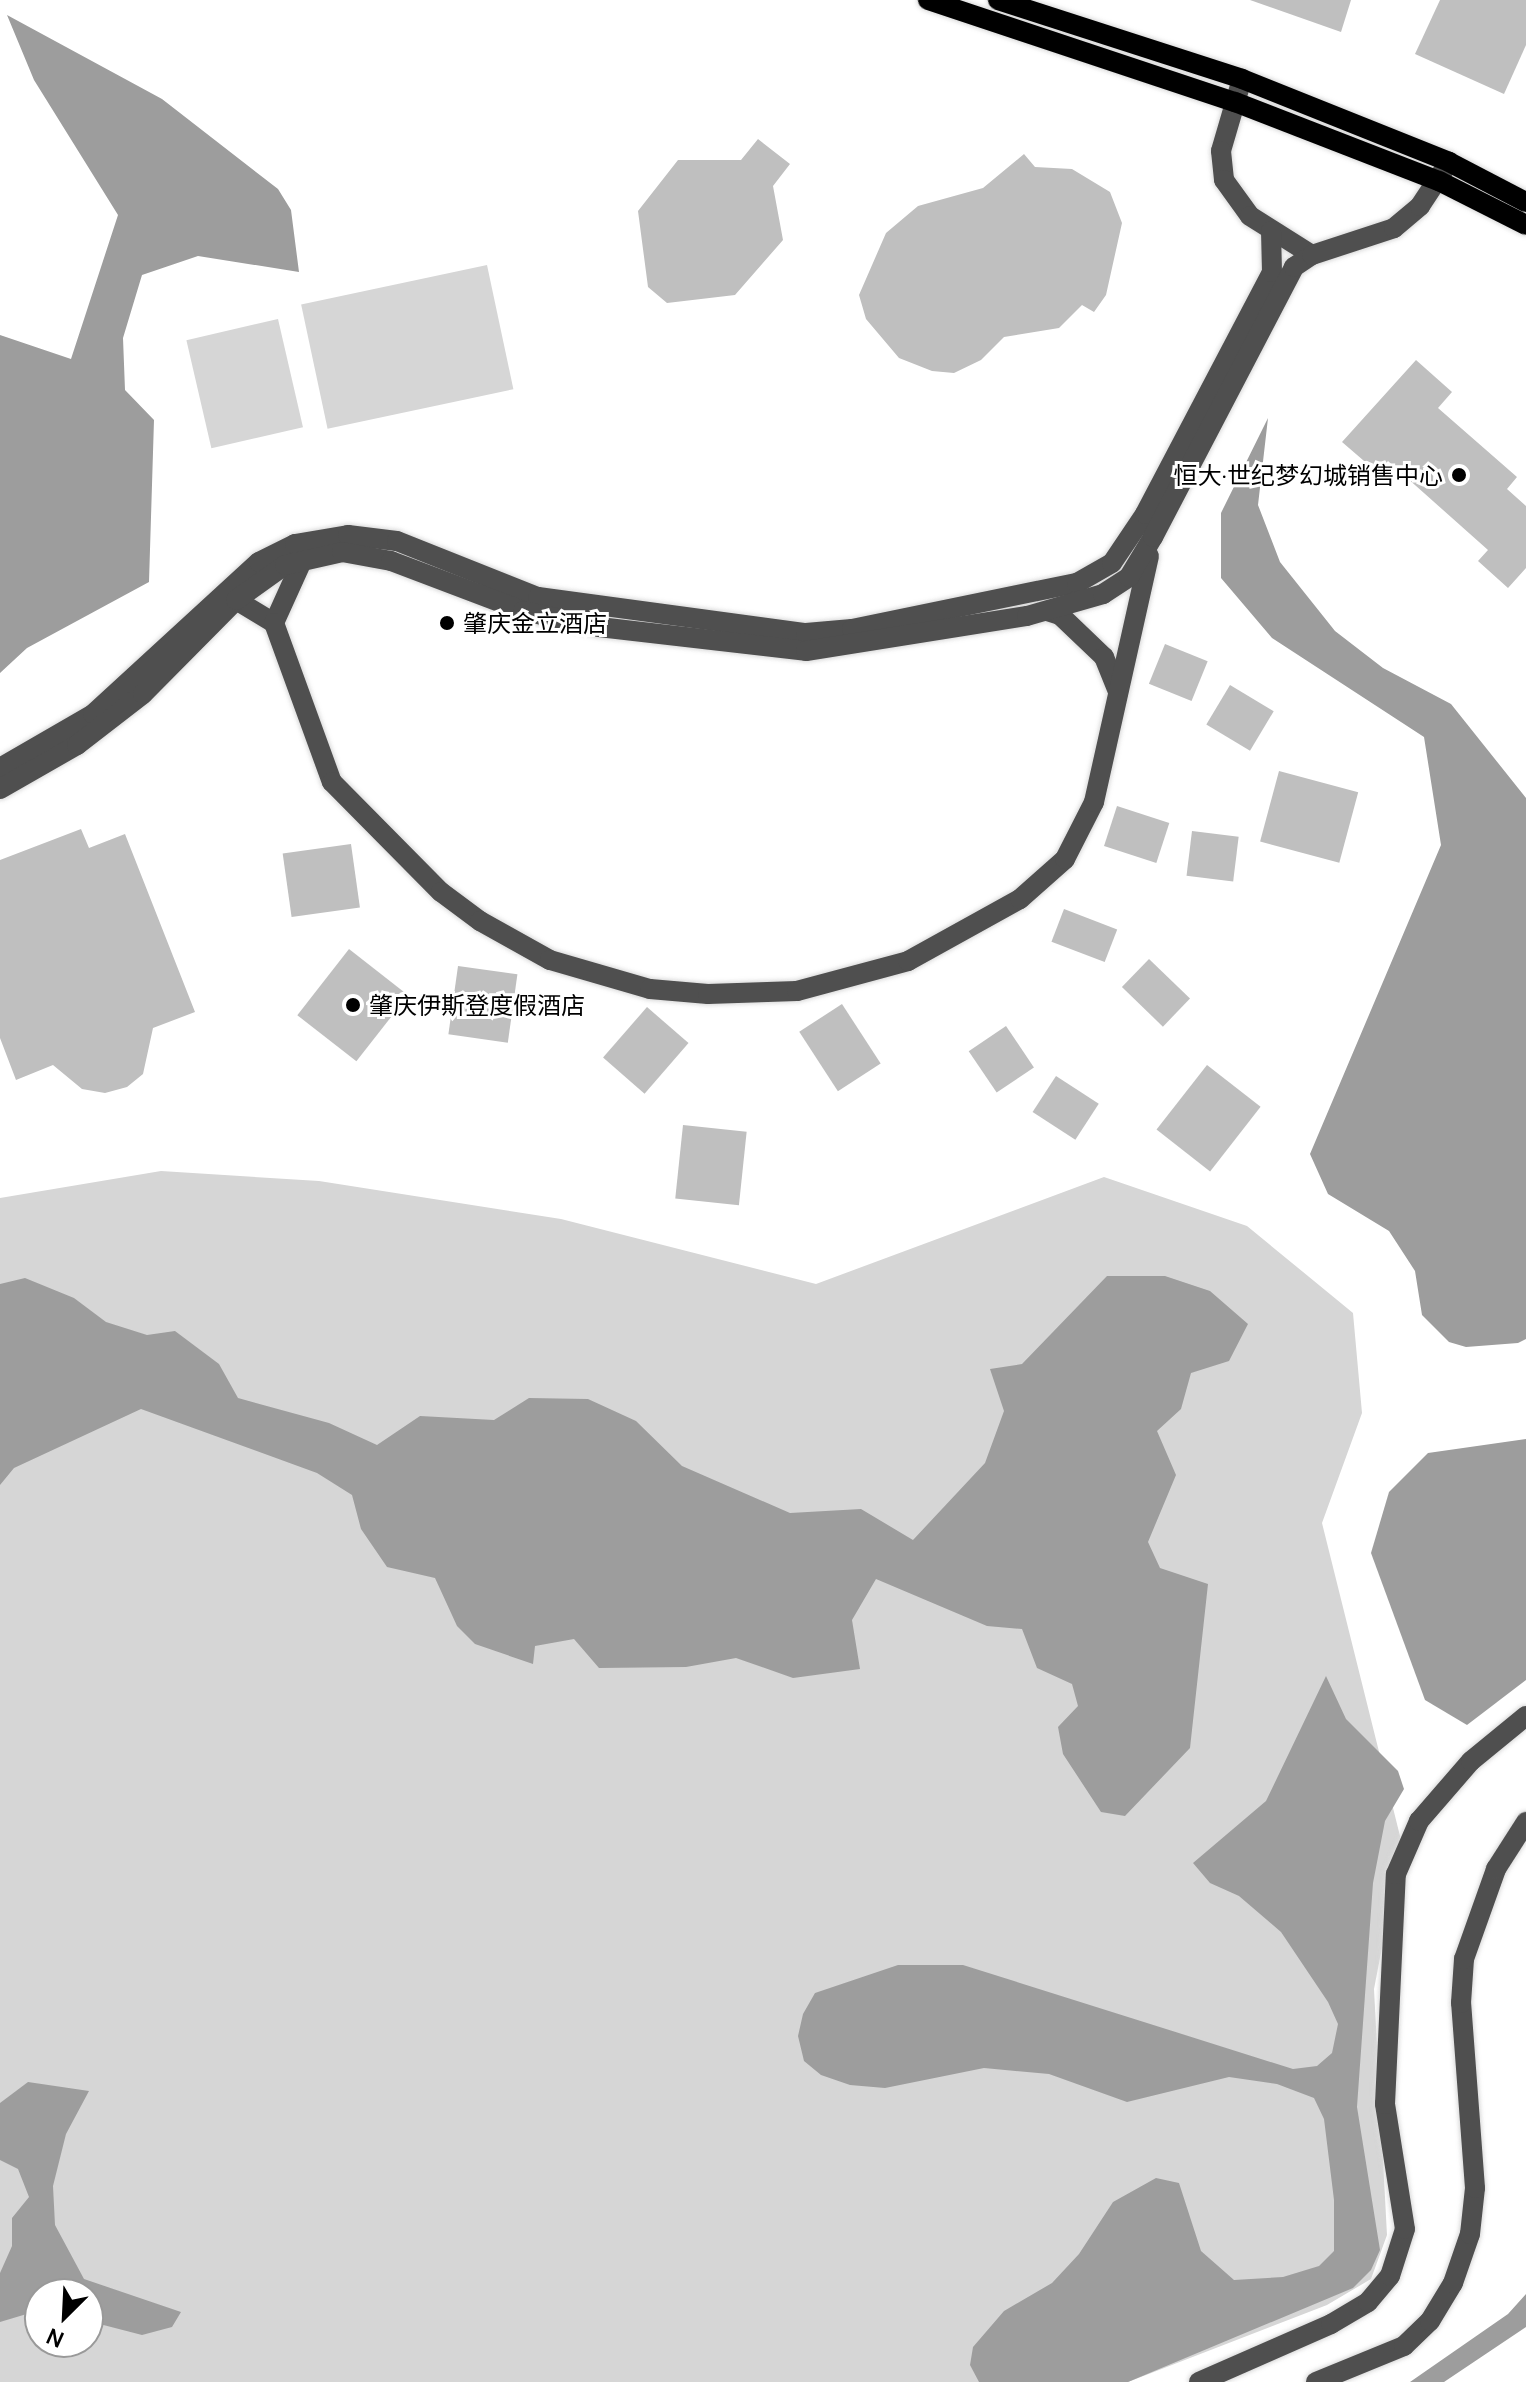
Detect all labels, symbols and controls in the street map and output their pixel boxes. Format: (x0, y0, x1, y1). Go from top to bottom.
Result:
place label: 恒大·世纪梦幻城销售中心 (1174, 461, 1443, 489)
marker: 恒大·世纪梦幻城销售中心 (1450, 466, 1468, 484)
place label: 肇庆金立酒店 (463, 609, 607, 637)
marker: 肇庆金立酒店 (438, 614, 456, 632)
place label: 肇庆伊斯登度假酒店 (369, 991, 585, 1019)
marker: 肇庆伊斯登度假酒店 (344, 996, 362, 1014)
north arrow (24, 2278, 104, 2358)
text: N (42, 2321, 68, 2355)

